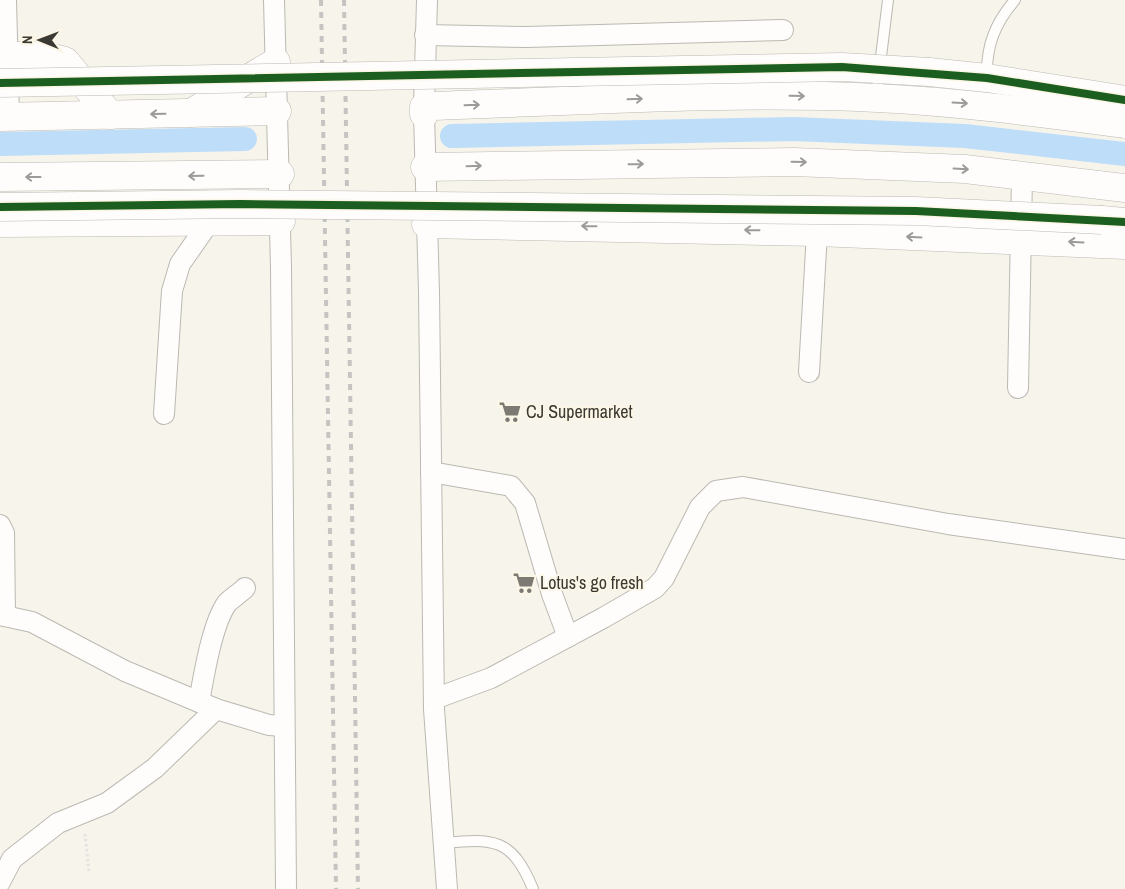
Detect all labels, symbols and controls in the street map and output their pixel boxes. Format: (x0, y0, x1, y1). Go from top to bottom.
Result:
north arrow (15, 15, 65, 65)
text: N (18, 35, 36, 44)
one-way arrow (789, 91, 805, 101)
one-way arrow (626, 94, 643, 104)
one-way arrow (951, 98, 967, 107)
one-way arrow (464, 100, 480, 110)
one-way arrow (151, 109, 167, 119)
one-way arrow (790, 157, 806, 167)
one-way arrow (628, 159, 644, 169)
one-way arrow (465, 162, 481, 171)
one-way arrow (953, 165, 969, 174)
one-way arrow (188, 171, 204, 180)
one-way arrow (26, 172, 42, 182)
one-way arrow (581, 221, 598, 231)
one-way arrow (744, 225, 760, 235)
one-way arrow (906, 233, 922, 242)
one-way arrow (1069, 238, 1085, 247)
supermarket icon: CJ Supermarket (497, 399, 523, 425)
place label: CJ Supermarket (526, 399, 633, 424)
supermarket icon: Lotus's go fresh (511, 570, 537, 596)
place label: Lotus's go fresh (540, 570, 644, 595)

